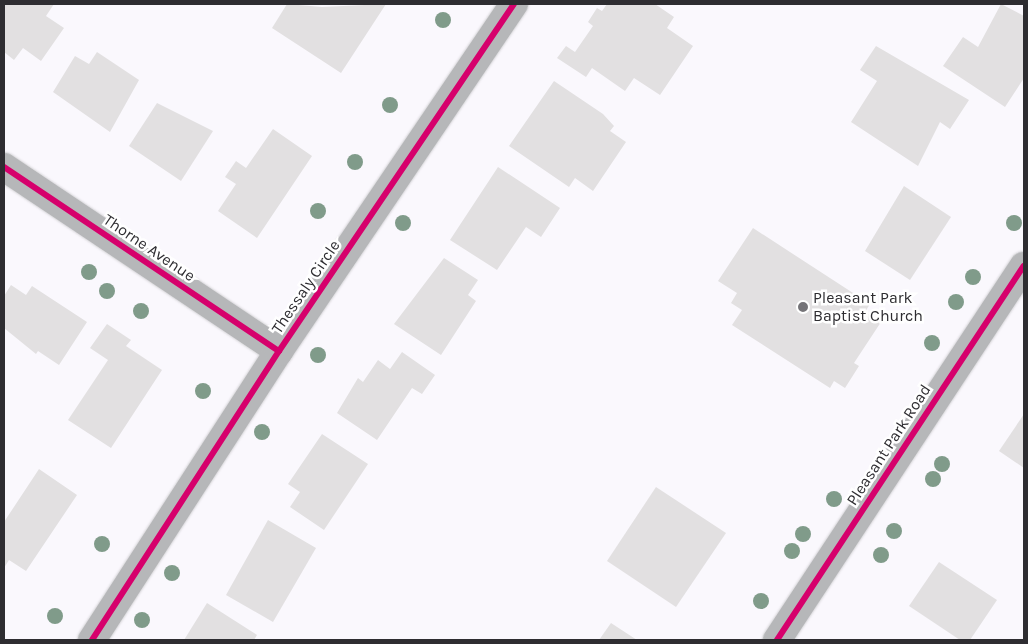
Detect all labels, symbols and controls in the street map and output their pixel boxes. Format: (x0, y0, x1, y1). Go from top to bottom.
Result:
street label: Thorne Avenue (99, 210, 199, 286)
street label: Thessaly Circle (268, 237, 344, 337)
place label: Pleasant Park Baptist Church (813, 288, 923, 326)
marker: Pleasant Park Baptist Church (797, 301, 809, 313)
street label: Pleasant Park Road (843, 381, 935, 509)

